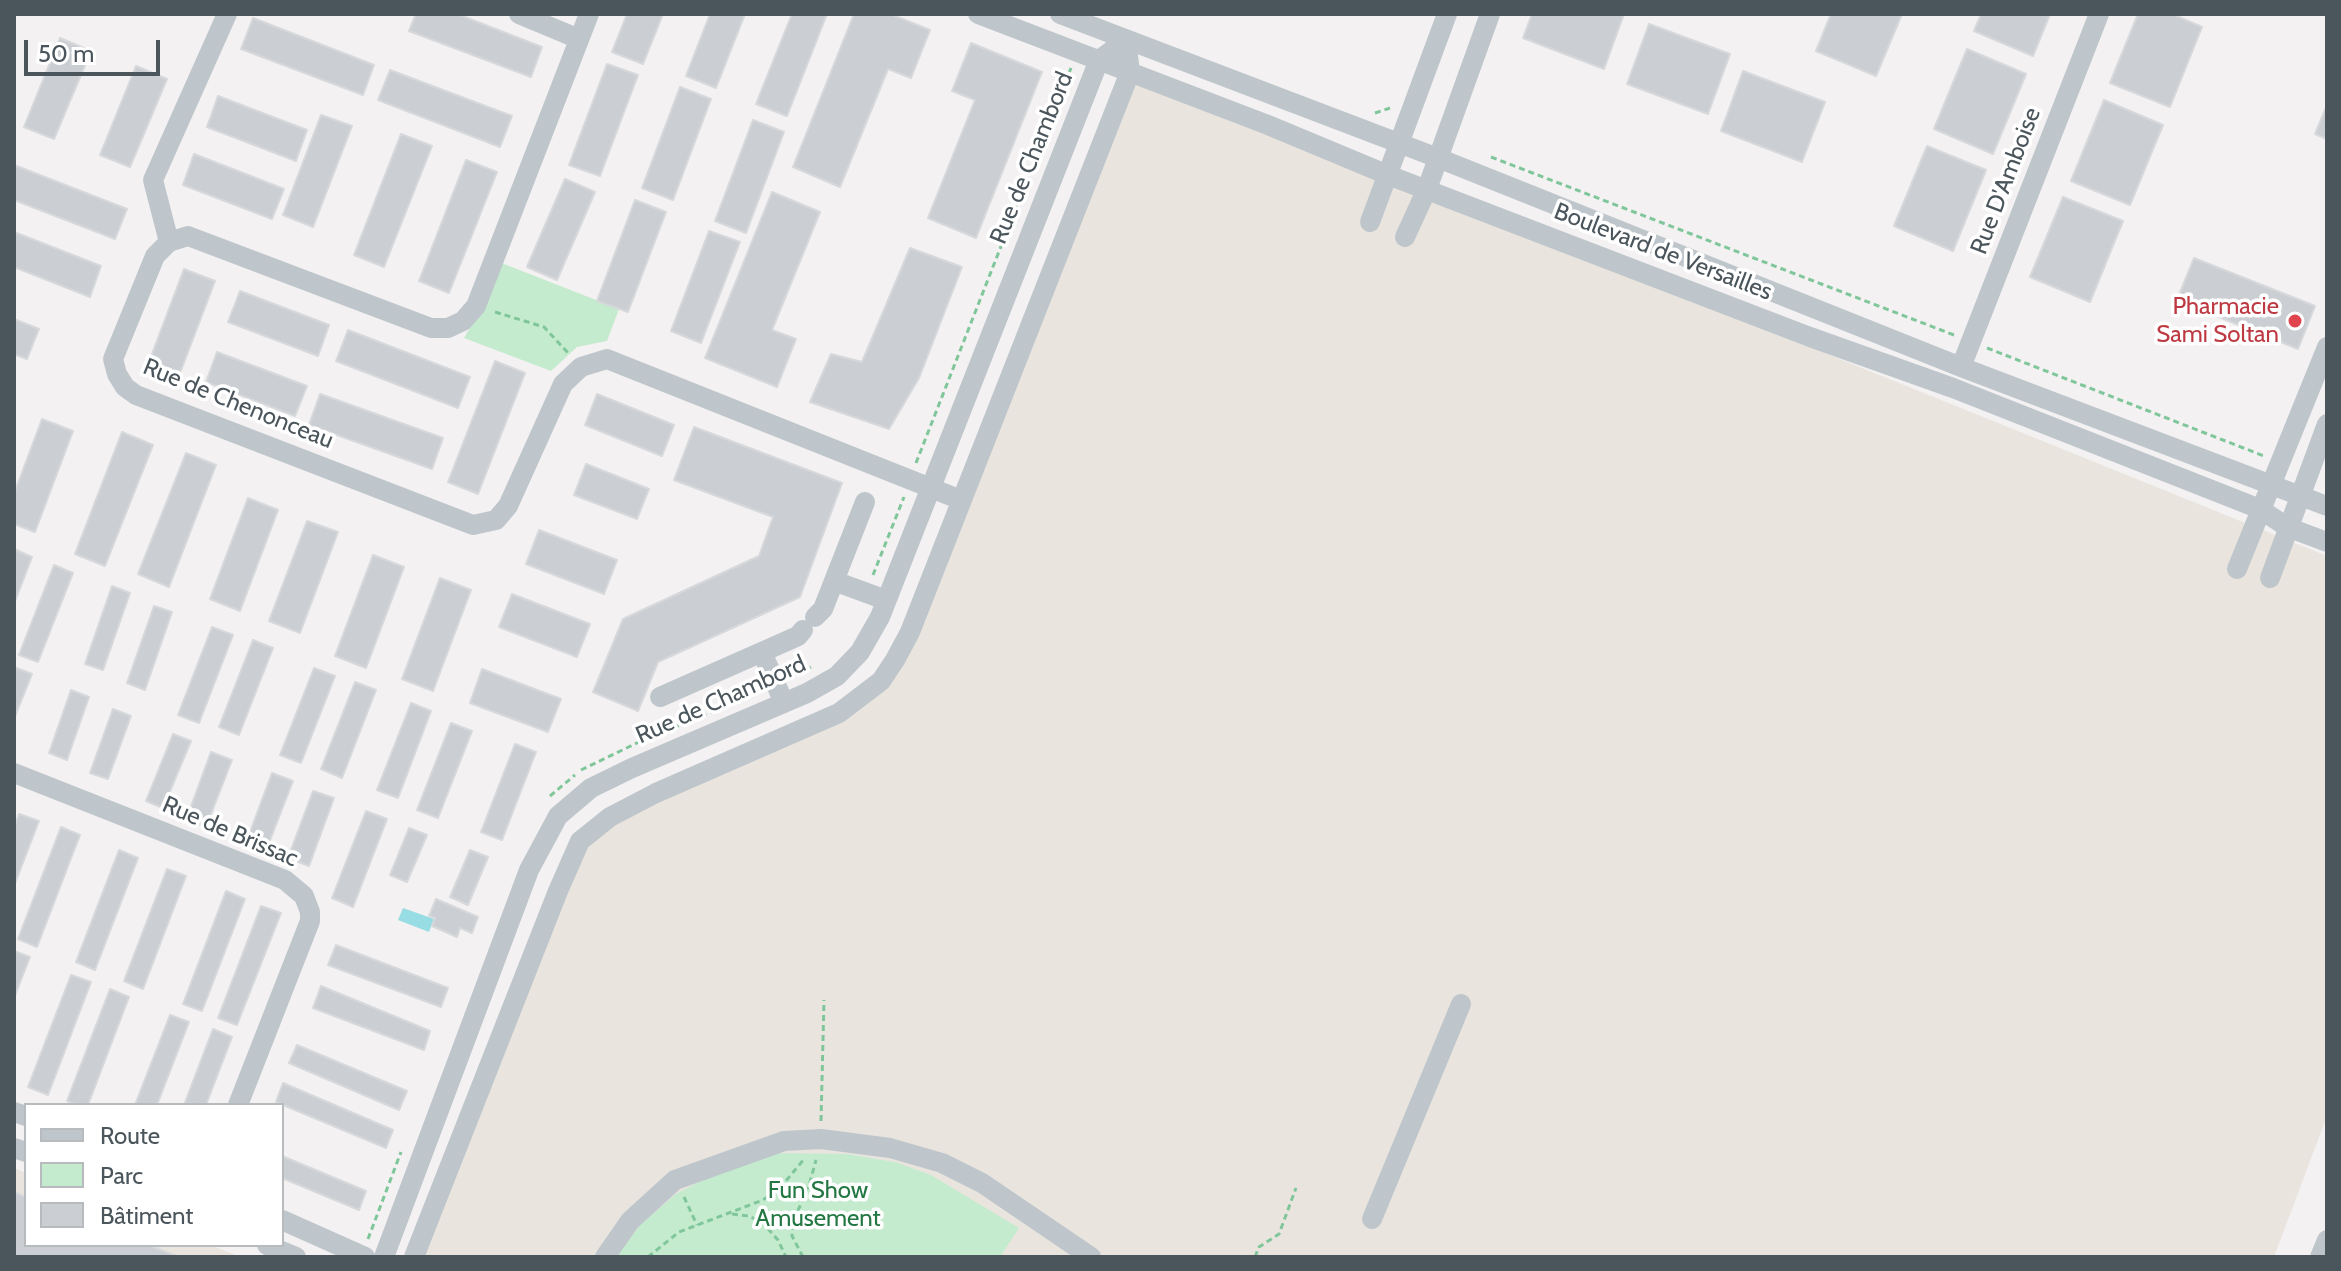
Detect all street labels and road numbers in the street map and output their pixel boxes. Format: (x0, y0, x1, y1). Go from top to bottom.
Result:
street label: Rue de Chambord (984, 68, 1080, 248)
street label: Rue D'Amboise (1965, 104, 2047, 258)
street label: Boulevard de Versailles (1550, 197, 1776, 307)
street label: Rue de Chenonceau (139, 353, 337, 455)
street label: Rue de Chambord (632, 650, 810, 750)
street label: Rue de Brissac (158, 790, 302, 874)

